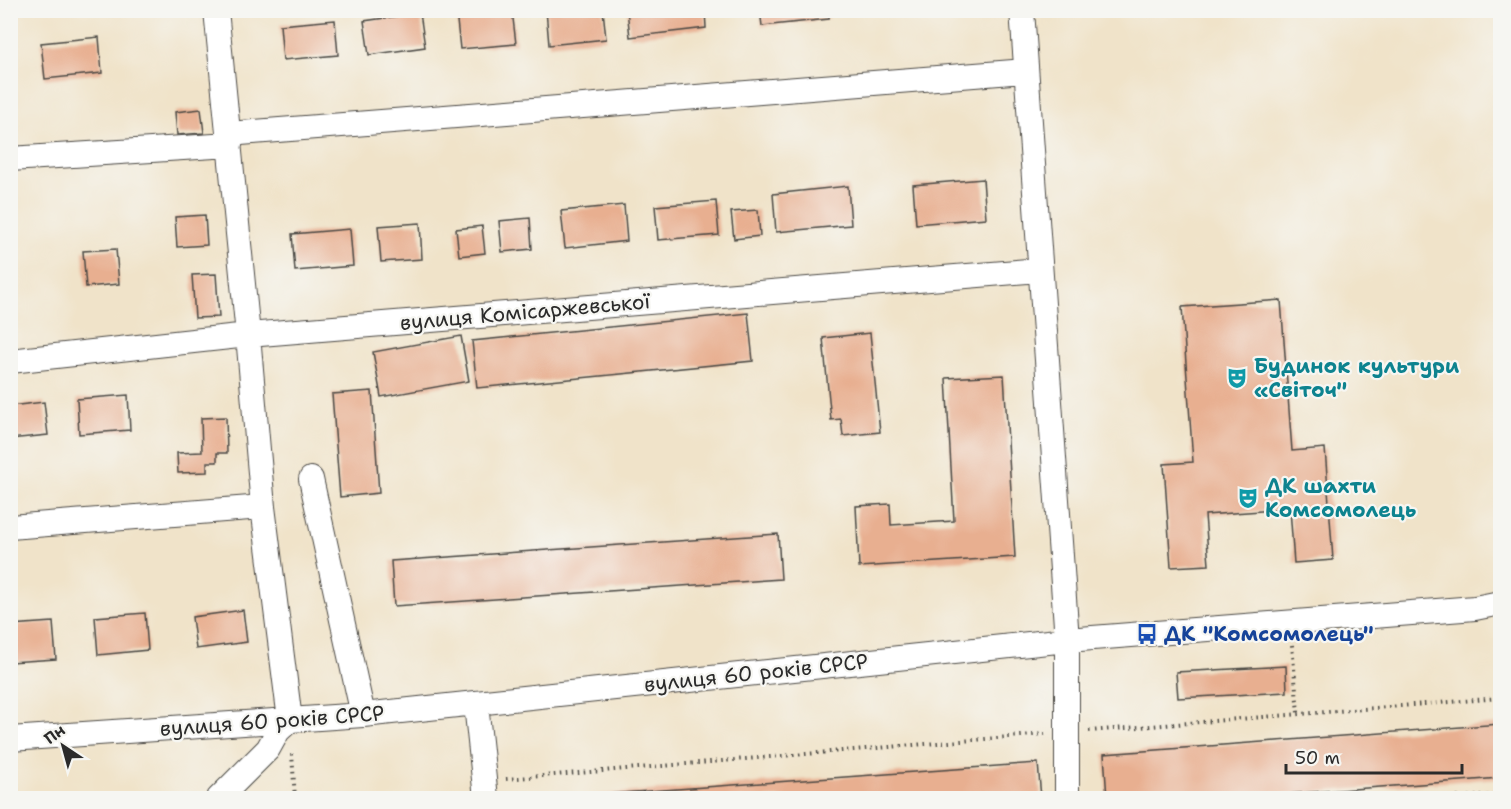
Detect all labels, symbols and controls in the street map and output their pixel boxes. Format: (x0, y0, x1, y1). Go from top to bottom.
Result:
street label: вулиця Комісаржевської (399, 287, 652, 337)
place label: Будинок культури «Світоч" (1254, 352, 1460, 404)
theatre icon: Будинок культури «Світоч" (1225, 366, 1249, 390)
place label: ДК шахти Комсомолець (1265, 472, 1416, 524)
theatre icon: ДК шахти Комсомолець (1236, 486, 1260, 510)
place label: ДК "Комсомолець" (1164, 620, 1374, 648)
bus stop icon: ДК "Комсомолець" (1135, 622, 1159, 646)
street label: вулиця 60 років СРСР (643, 647, 869, 699)
street label: вулиця 60 років СРСР (159, 699, 385, 743)
north arrow (33, 716, 93, 776)
text: Пн (40, 720, 69, 749)
scale bar (1286, 737, 1462, 775)
text: 50 m (1295, 746, 1340, 770)

